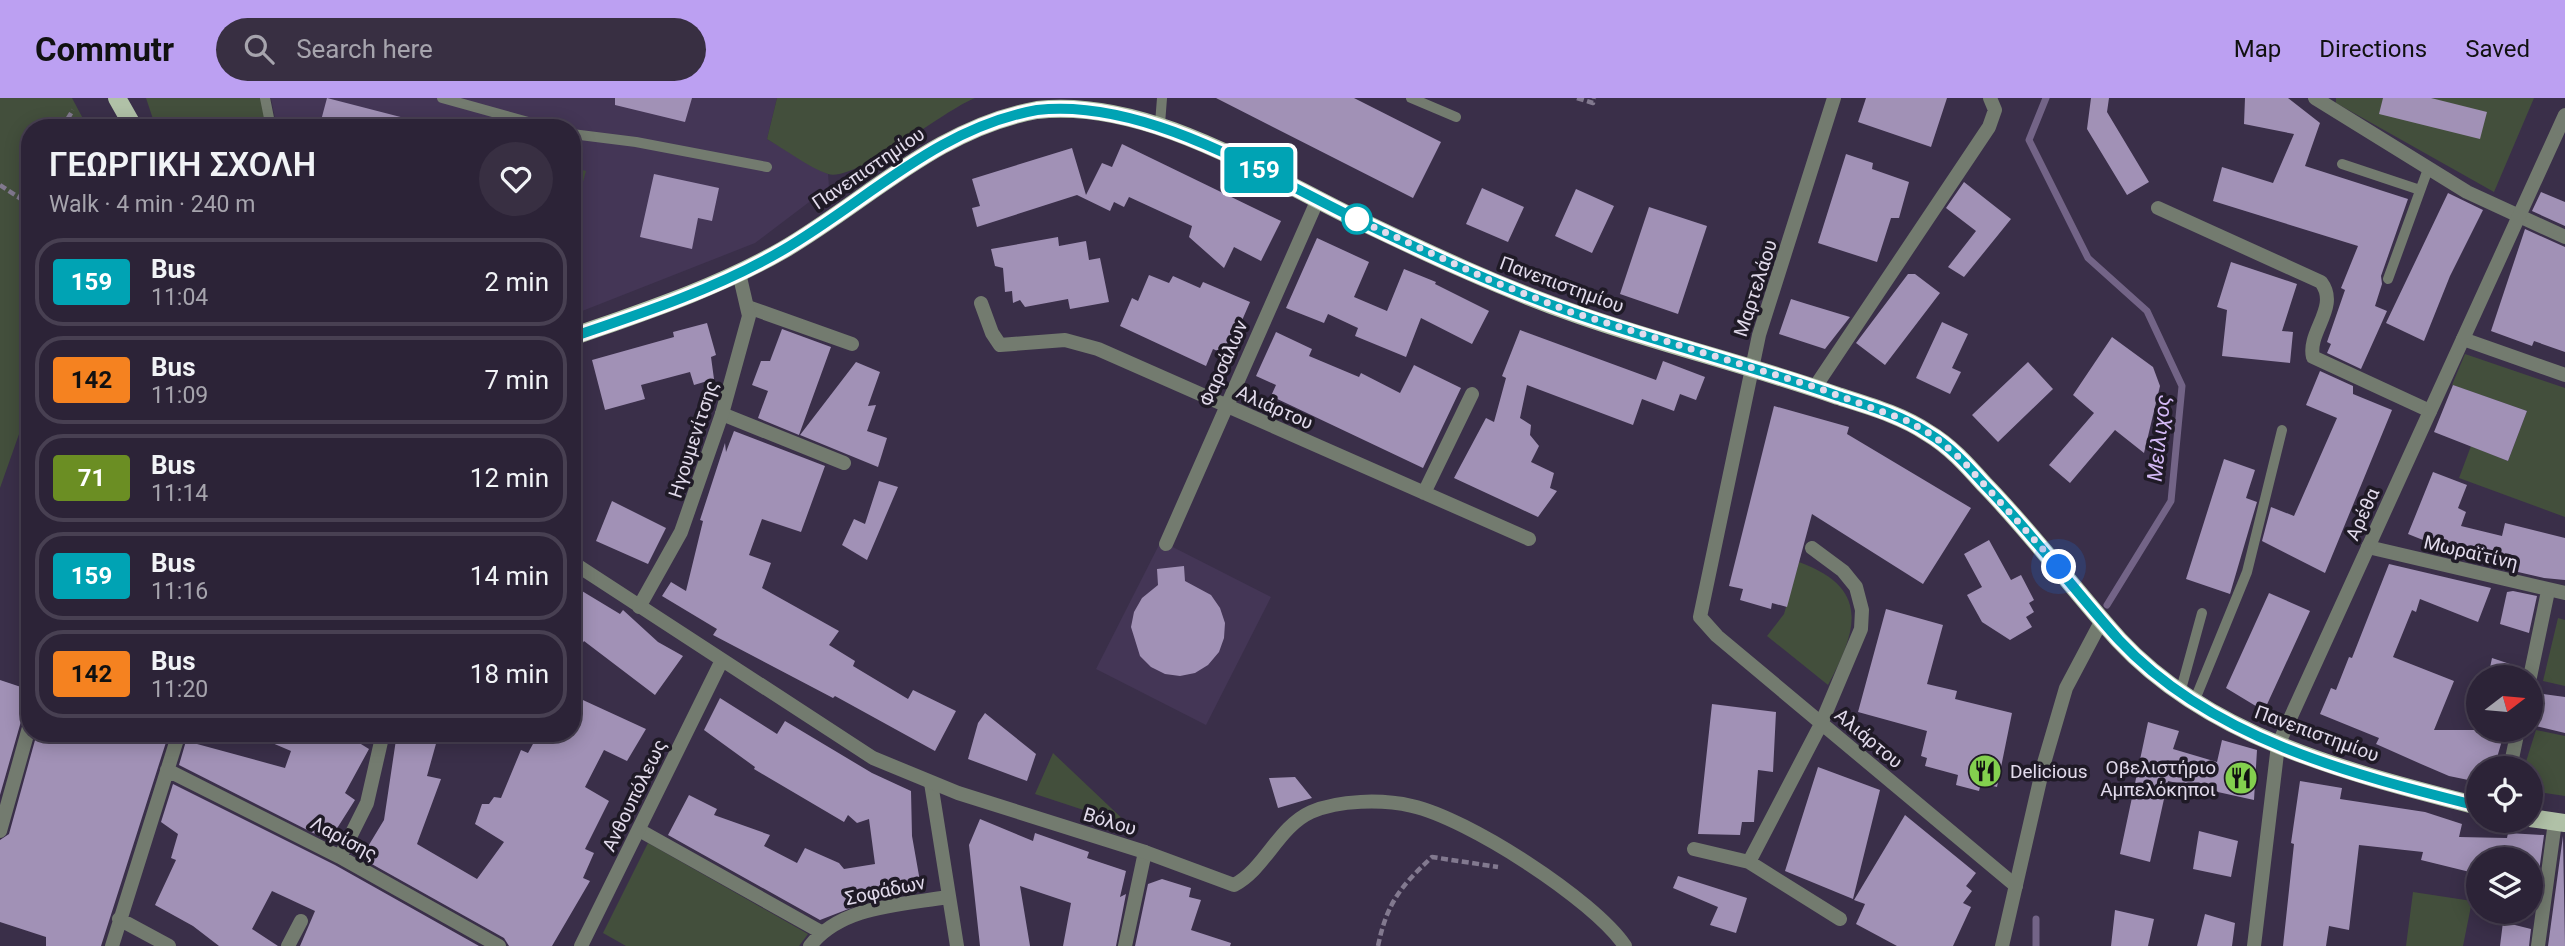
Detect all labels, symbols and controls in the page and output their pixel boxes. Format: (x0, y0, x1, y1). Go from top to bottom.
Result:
search box (216, 18, 706, 81)
text: Commutr (35, 30, 174, 69)
icon: search (240, 30, 278, 68)
text: Search here (296, 34, 433, 64)
text: Map (2234, 35, 2281, 63)
text: Directions (2319, 35, 2427, 63)
text: Saved (2465, 35, 2530, 63)
street label: Πανεπιστημίου (808, 122, 929, 215)
button: heart (479, 142, 553, 216)
text: ΓΕΩΡΓΙΚΗ ΣΧΟΛΗ (49, 145, 316, 184)
line badge: 159 (1219, 147, 1299, 193)
text: 159 (1238, 156, 1280, 184)
text: Walk · 4 min · 240 m (49, 191, 255, 218)
unlabelled marker (1342, 204, 1372, 234)
street label: Μαρτελάου (1729, 237, 1782, 340)
street label: Πανεπιστημίου (1496, 251, 1627, 318)
text: Bus (151, 254, 196, 284)
text: 2 min (484, 267, 549, 297)
text: 159 (71, 268, 112, 296)
text: 11:04 (151, 284, 208, 311)
street label: Φαρσάλων (1194, 317, 1253, 410)
text: Bus (151, 352, 196, 382)
text: 7 min (484, 365, 549, 395)
text: 142 (71, 366, 112, 394)
street label: Ηγουμενίτσης (664, 378, 723, 501)
street label: Αλιάρτου (1233, 380, 1317, 435)
text: 11:09 (151, 382, 208, 409)
water label: Μείλιχος (2143, 393, 2175, 483)
text: Bus (151, 450, 196, 480)
text: 12 min (470, 463, 549, 493)
text: 71 (78, 464, 105, 492)
text: 11:14 (151, 480, 208, 507)
street label: Αρέθα (2341, 484, 2384, 544)
street label: Μωραϊτίνη (2422, 530, 2520, 574)
text: Bus (151, 548, 196, 578)
your location (2041, 549, 2076, 584)
text: 14 min (470, 561, 549, 591)
text: 159 (71, 562, 112, 590)
text: 11:16 (151, 578, 208, 605)
text: Bus (151, 646, 196, 676)
text: 18 min (470, 659, 549, 689)
text: 142 (71, 660, 112, 688)
north arrow (2466, 665, 2543, 742)
map controls (2466, 665, 2543, 924)
text: 11:20 (151, 676, 208, 703)
street label: Πανεπιστημίου (2251, 700, 2382, 767)
street label: Αλιάρτου (1830, 703, 1907, 773)
street label: Ανθουπόλεως (597, 735, 672, 855)
restaurant icon: Delicious (1966, 752, 2004, 790)
place label: Οβελιστήριο Αμπελόκηποι (2100, 756, 2216, 801)
button: locate (2466, 756, 2543, 833)
restaurant icon: Οβελιστήριο Αμπελόκηποι (2222, 759, 2260, 797)
place label: Delicious (2010, 760, 2087, 783)
street label: Βόλου (1080, 803, 1139, 840)
street label: Λαρίσης (307, 811, 381, 865)
button: layers (2466, 847, 2543, 924)
street label: Σοφάδων (843, 871, 927, 910)

